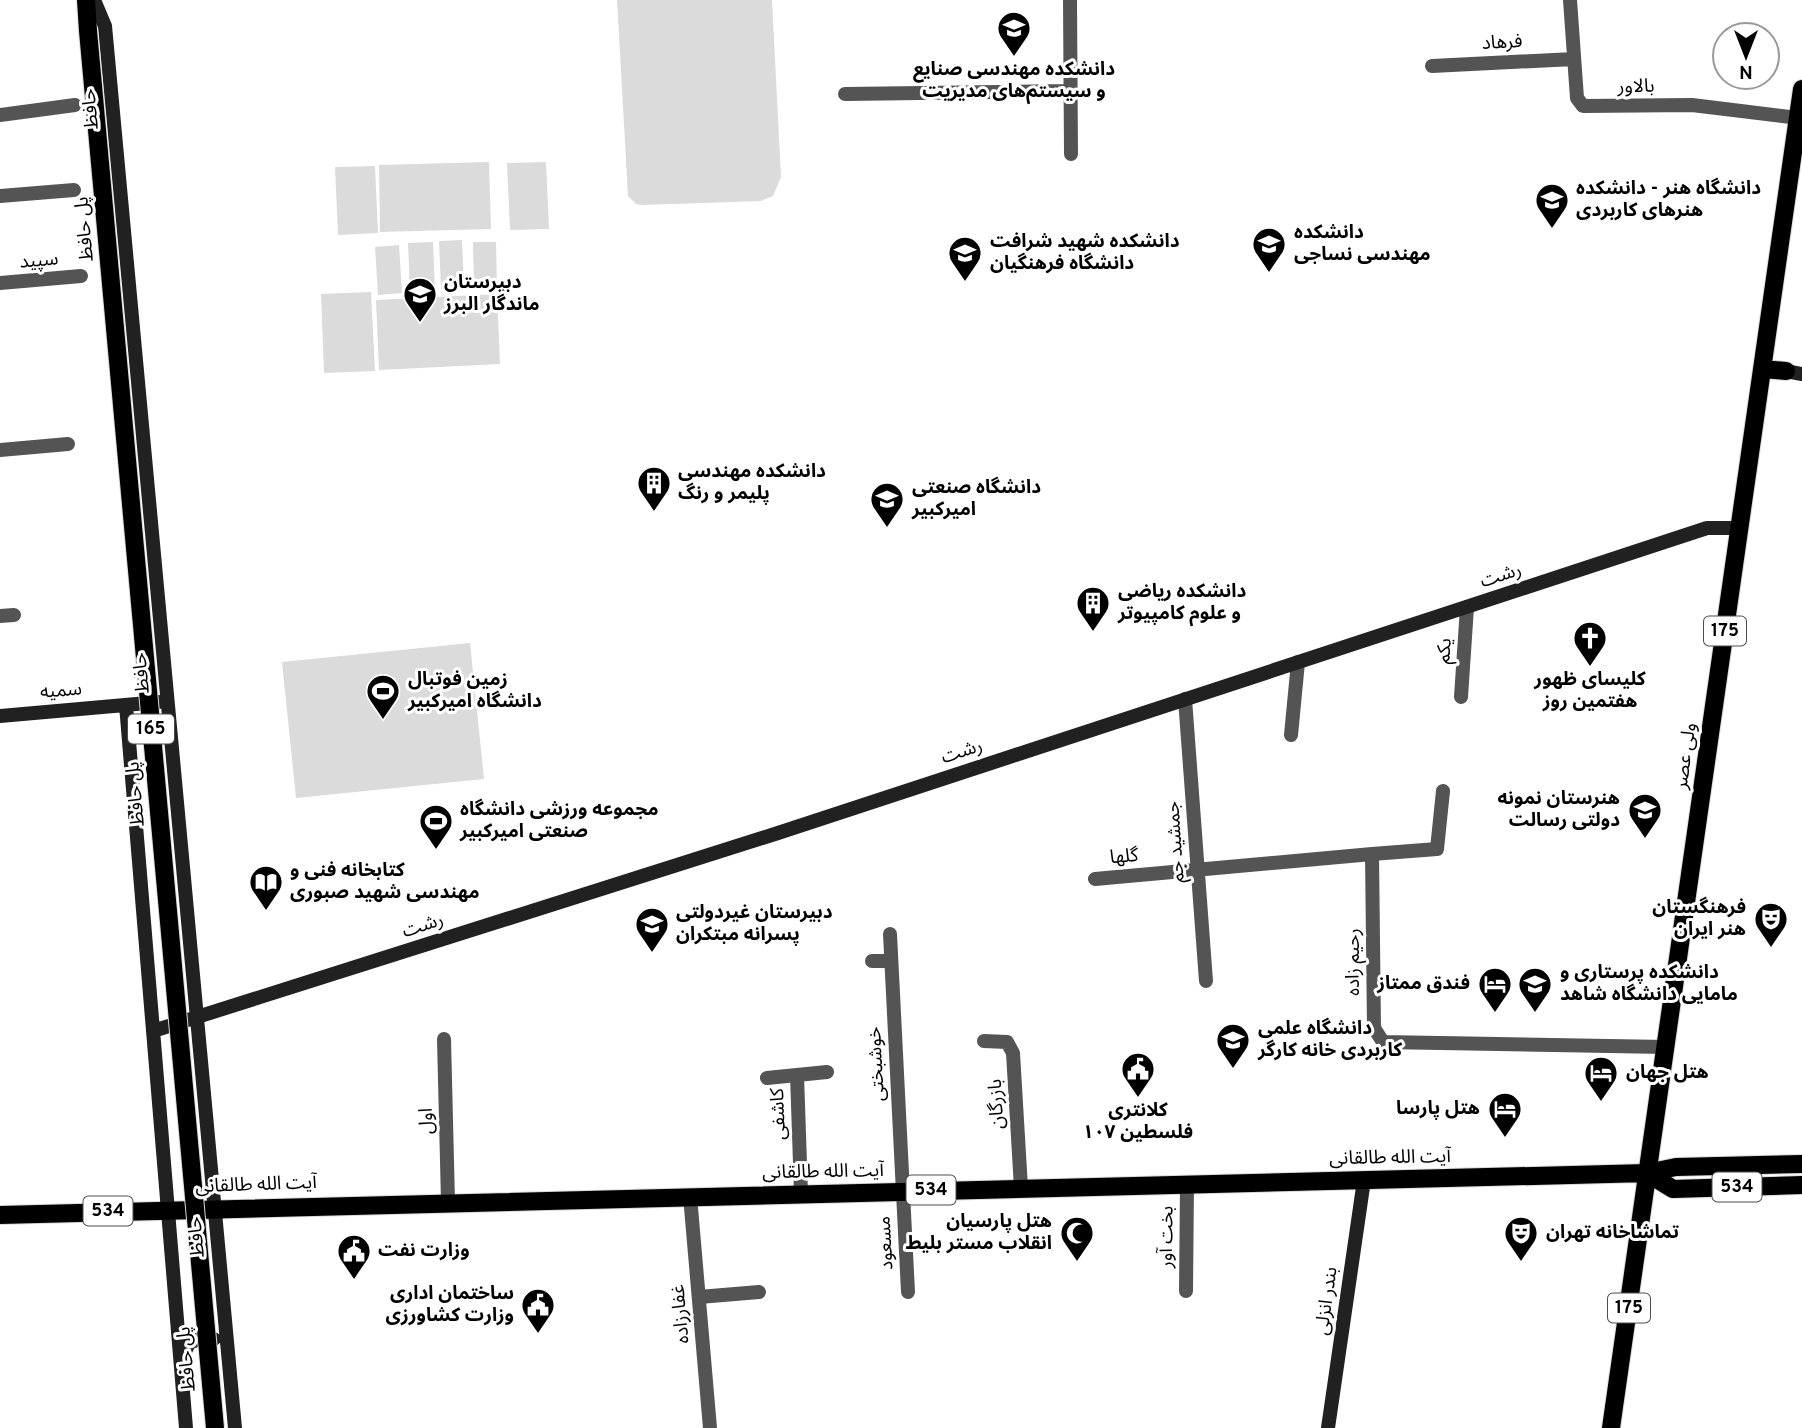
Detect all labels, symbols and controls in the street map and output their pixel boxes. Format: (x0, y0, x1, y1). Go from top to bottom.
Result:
school or university icon: دانشکده مهندسی صنایع و سیستم‌های مدیریت (995, 9, 1033, 58)
north arrow (1711, 21, 1781, 91)
street label: فرهاد (1481, 30, 1523, 56)
place label: دانشکده مهندسی صنایع و سیستم‌های مدیریت (913, 58, 1115, 105)
text: N (1739, 59, 1753, 83)
street label: بالاور (1616, 75, 1655, 99)
street label: حافظ (77, 88, 105, 130)
place label: دانشگاه هنر - دانشکده هنرهای کاربردی (1576, 177, 1761, 223)
school or university icon: دانشگاه هنر - دانشکده هنرهای کاربردی (1533, 181, 1571, 230)
street label: پل حافظ (70, 196, 100, 262)
place label: دانشکده مهندسی نساجی (1294, 221, 1431, 267)
school or university icon: دانشکده مهندسی نساجی (1250, 225, 1288, 274)
place label: دانشکده شهید شرافت دانشگاه فرهنگیان (990, 230, 1180, 276)
school or university icon: دانشکده شهید شرافت دانشگاه فرهنگیان (946, 234, 984, 283)
street label: سپید (18, 247, 60, 275)
place label: دبیرستان ماندگار البرز (443, 271, 540, 317)
school or university icon: دبیرستان ماندگار البرز (401, 275, 439, 324)
place label: دانشکده مهندسی پلیمر و رنگ (678, 460, 826, 506)
building icon: دانشکده مهندسی پلیمر و رنگ (635, 464, 673, 513)
place label: دانشگاه صنعتی امیرکبیر (911, 476, 1041, 522)
school or university icon: دانشگاه صنعتی امیرکبیر (868, 480, 906, 529)
street label: رشت (1477, 558, 1525, 594)
place label: دانشکده ریاضی و علوم کامپیوتر (1117, 580, 1247, 627)
building icon: دانشکده ریاضی و علوم کامپیوتر (1074, 584, 1112, 633)
road number: 175 (1704, 616, 1746, 646)
church icon: کلیسای ظهور هفتمین روز (1571, 619, 1609, 668)
street label: یکم (1432, 637, 1459, 665)
street label: حافظ (128, 652, 156, 694)
place label: زمین فوتبال دانشگاه امیرکبیر (407, 668, 542, 714)
place label: کلیسای ظهور هفتمین روز (1533, 668, 1646, 714)
sports icon: زمین فوتبال دانشگاه امیرکبیر (364, 672, 402, 721)
street label: سمیه (39, 677, 83, 705)
road number: 165 (128, 714, 174, 744)
street label: ولی عصر (1669, 721, 1703, 792)
street label: رشت (938, 734, 986, 770)
street label: پل حافظ (121, 761, 151, 827)
place label: هنرستان نمونه دولتی رسالت (1497, 787, 1620, 833)
school or university icon: هنرستان نمونه دولتی رسالت (1626, 791, 1664, 840)
place label: مجموعه ورزشی دانشگاه صنعتی امیرکبیر (459, 798, 659, 844)
street label: جمشید جم (1161, 800, 1192, 884)
sports icon: مجموعه ورزشی دانشگاه صنعتی امیرکبیر (417, 802, 455, 851)
street label: گلها (1109, 844, 1140, 870)
place label: کتابخانه فنی و مهندسی شهید صبوری (290, 859, 479, 905)
library icon: کتابخانه فنی و مهندسی شهید صبوری (247, 863, 285, 912)
place label: فرهنگستان هنر ایران (1652, 896, 1746, 942)
theatre icon: فرهنگستان هنر ایران (1752, 900, 1790, 949)
place label: دبیرستان غیردولتی پسرانه مبتکران (676, 901, 833, 947)
school or university icon: دبیرستان غیردولتی پسرانه مبتکران (633, 905, 671, 954)
street label: رشت (399, 908, 447, 944)
street label: رحیم زاده (1342, 928, 1367, 996)
place label: دانشکده پرستاری و مامایی دانشگاه شاهد (1560, 961, 1738, 1007)
hotel icon: فندق ممتاز (1476, 965, 1514, 1014)
school or university icon: دانشکده پرستاری و مامایی دانشگاه شاهد (1516, 965, 1554, 1014)
place label: فندق ممتاز (1376, 972, 1470, 996)
place label: دانشگاه علمی کاربردی خانه کارگر (1257, 1017, 1403, 1063)
school or university icon: دانشگاه علمی کاربردی خانه کارگر (1214, 1021, 1252, 1070)
street label: خوشبختی (863, 1026, 891, 1102)
public building icon: کلانتری ۱۰۷ فلسطین (1119, 1050, 1157, 1099)
hotel icon: هتل جهان (1582, 1054, 1620, 1103)
place label: هتل جهان (1626, 1061, 1709, 1085)
street label: بازرگان (984, 1078, 1010, 1130)
street label: کاشفی (766, 1087, 792, 1140)
hotel icon: هتل پارسا (1486, 1090, 1524, 1139)
place label: هتل پارسا (1396, 1097, 1480, 1121)
place label: کلانتری ۱۰۷ فلسطین (1083, 1099, 1193, 1145)
street label: اول (415, 1107, 439, 1135)
street label: آیت الله طالقانی (1329, 1145, 1452, 1171)
street label: آیت الله طالقانی (762, 1159, 885, 1185)
street label: آیت الله طالقانی (195, 1171, 319, 1199)
road number: 534 (1712, 1172, 1762, 1202)
road number: 534 (906, 1176, 956, 1204)
road number: 534 (84, 1196, 132, 1226)
street label: بخت آور (1154, 1206, 1180, 1269)
place label: هتل پارسیان انقلاب مستر بلیط (905, 1210, 1052, 1256)
mosque icon: هتل پارسیان انقلاب مستر بلیط (1058, 1214, 1096, 1263)
theatre icon: تماشاخانه تهران (1502, 1214, 1540, 1263)
street label: مسعود (873, 1215, 899, 1271)
street label: حافظ (183, 1216, 211, 1258)
place label: تماشاخانه تهران (1546, 1221, 1679, 1245)
public building icon: وزارت نفت (335, 1232, 373, 1281)
place label: وزارت نفت (378, 1239, 470, 1263)
street label: بندر انزلی (1310, 1265, 1344, 1337)
place label: ساختمان اداری وزارت کشاورزی (385, 1282, 514, 1328)
street label: غفارزاده (666, 1283, 696, 1345)
public building icon: ساختمان اداری وزارت کشاورزی (519, 1286, 557, 1335)
road number: 175 (1608, 1294, 1650, 1322)
street label: پل حافظ (172, 1326, 202, 1392)

